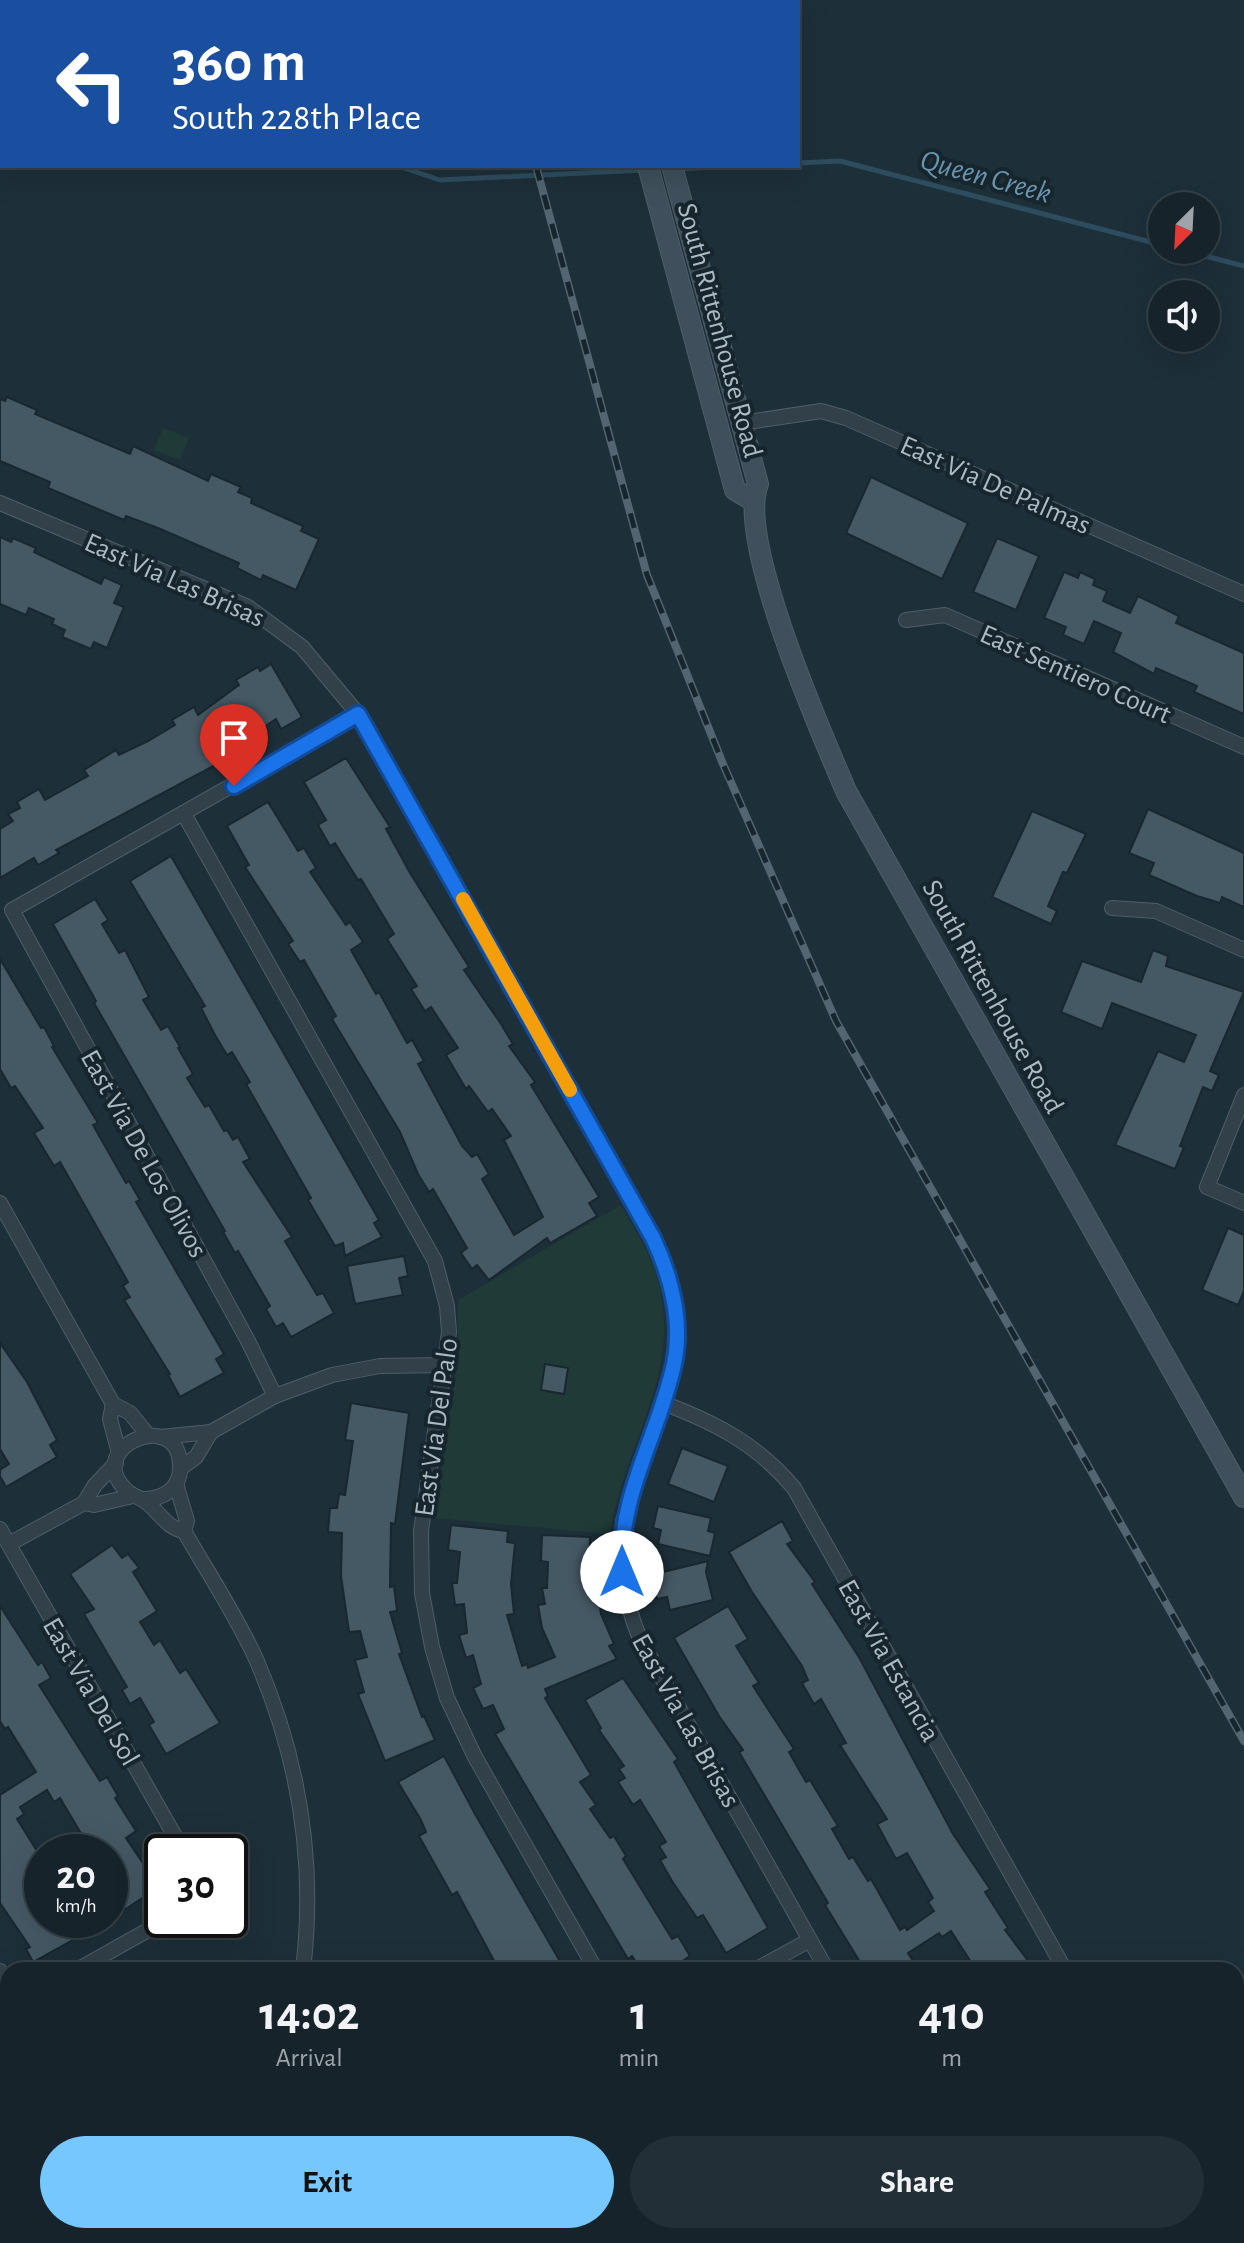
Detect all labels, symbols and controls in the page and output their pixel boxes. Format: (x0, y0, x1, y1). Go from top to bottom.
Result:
icon: left (40, 32, 144, 136)
text: 360 m (172, 35, 306, 91)
text: South 228th Place (172, 100, 421, 136)
water label: Queen Creek (917, 145, 1055, 209)
north arrow (1148, 192, 1220, 264)
map controls (1148, 192, 1220, 352)
street label: South Rittenhouse Road (672, 200, 767, 461)
button: sound (1148, 280, 1220, 352)
street label: East Via De Palmas (896, 431, 1094, 540)
street label: East Via Las Brisas (80, 529, 268, 633)
street label: East Sentiero Court (976, 620, 1175, 729)
pin (200, 704, 268, 786)
icon: arrive (212, 716, 256, 760)
street label: South Rittenhouse Road (916, 876, 1068, 1118)
street label: East Via De Los Olivos (75, 1046, 212, 1262)
street label: East Via Del Palo (411, 1336, 463, 1518)
position arrow (580, 1530, 664, 1614)
street label: East Via Estancia (832, 1575, 944, 1747)
street label: East Via Del Sol (37, 1613, 144, 1771)
street label: East Via Las Brisas (626, 1629, 744, 1812)
speed limit sign: 30 (144, 1834, 248, 1938)
text: 20 (56, 1856, 96, 1896)
text: km/h (55, 1896, 97, 1916)
text: 14:02 (259, 1991, 359, 2039)
text: 1 (630, 1991, 647, 2039)
text: 410 (918, 1991, 985, 2039)
text: Arrival (276, 2045, 343, 2071)
text: min (619, 2045, 659, 2071)
text: m (941, 2045, 962, 2071)
button: Exit (40, 2136, 614, 2228)
button: Share (630, 2136, 1204, 2228)

